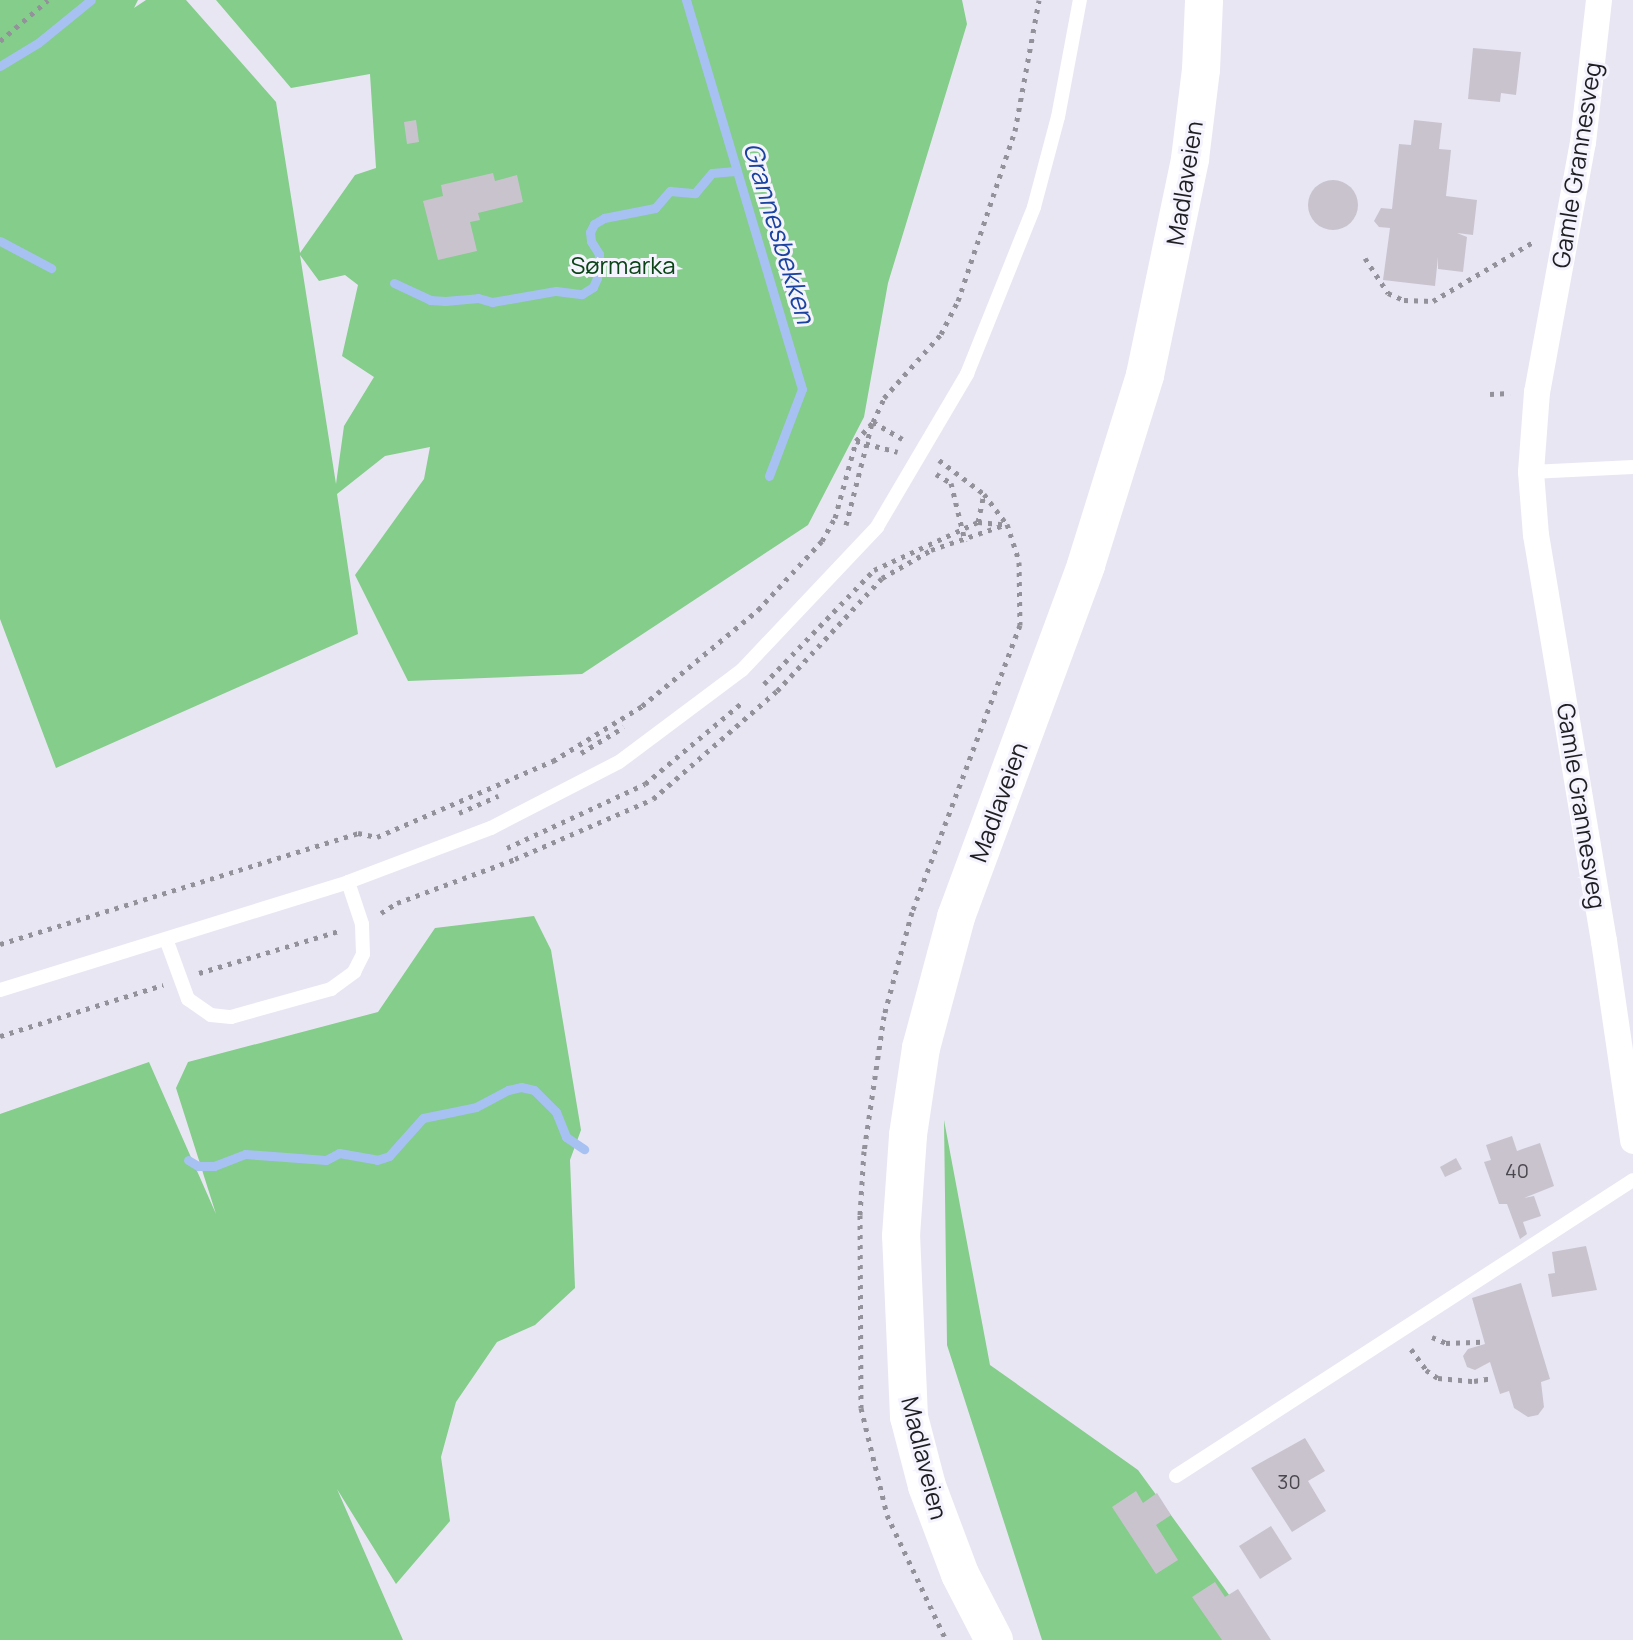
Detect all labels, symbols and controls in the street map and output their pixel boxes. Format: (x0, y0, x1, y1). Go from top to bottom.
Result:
street label: Gamle Grannesveg (1546, 60, 1606, 270)
street label: Madlaveien (1160, 119, 1208, 247)
water label: Grannesbekken (737, 139, 821, 327)
park label: Sørmarka (570, 251, 676, 279)
street label: Gamle Grannesveg (1552, 701, 1612, 911)
street label: Madlaveien (963, 738, 1033, 866)
house number: 40 (1505, 1158, 1529, 1182)
street label: Madlaveien (896, 1394, 954, 1522)
house number: 30 (1277, 1469, 1301, 1493)

